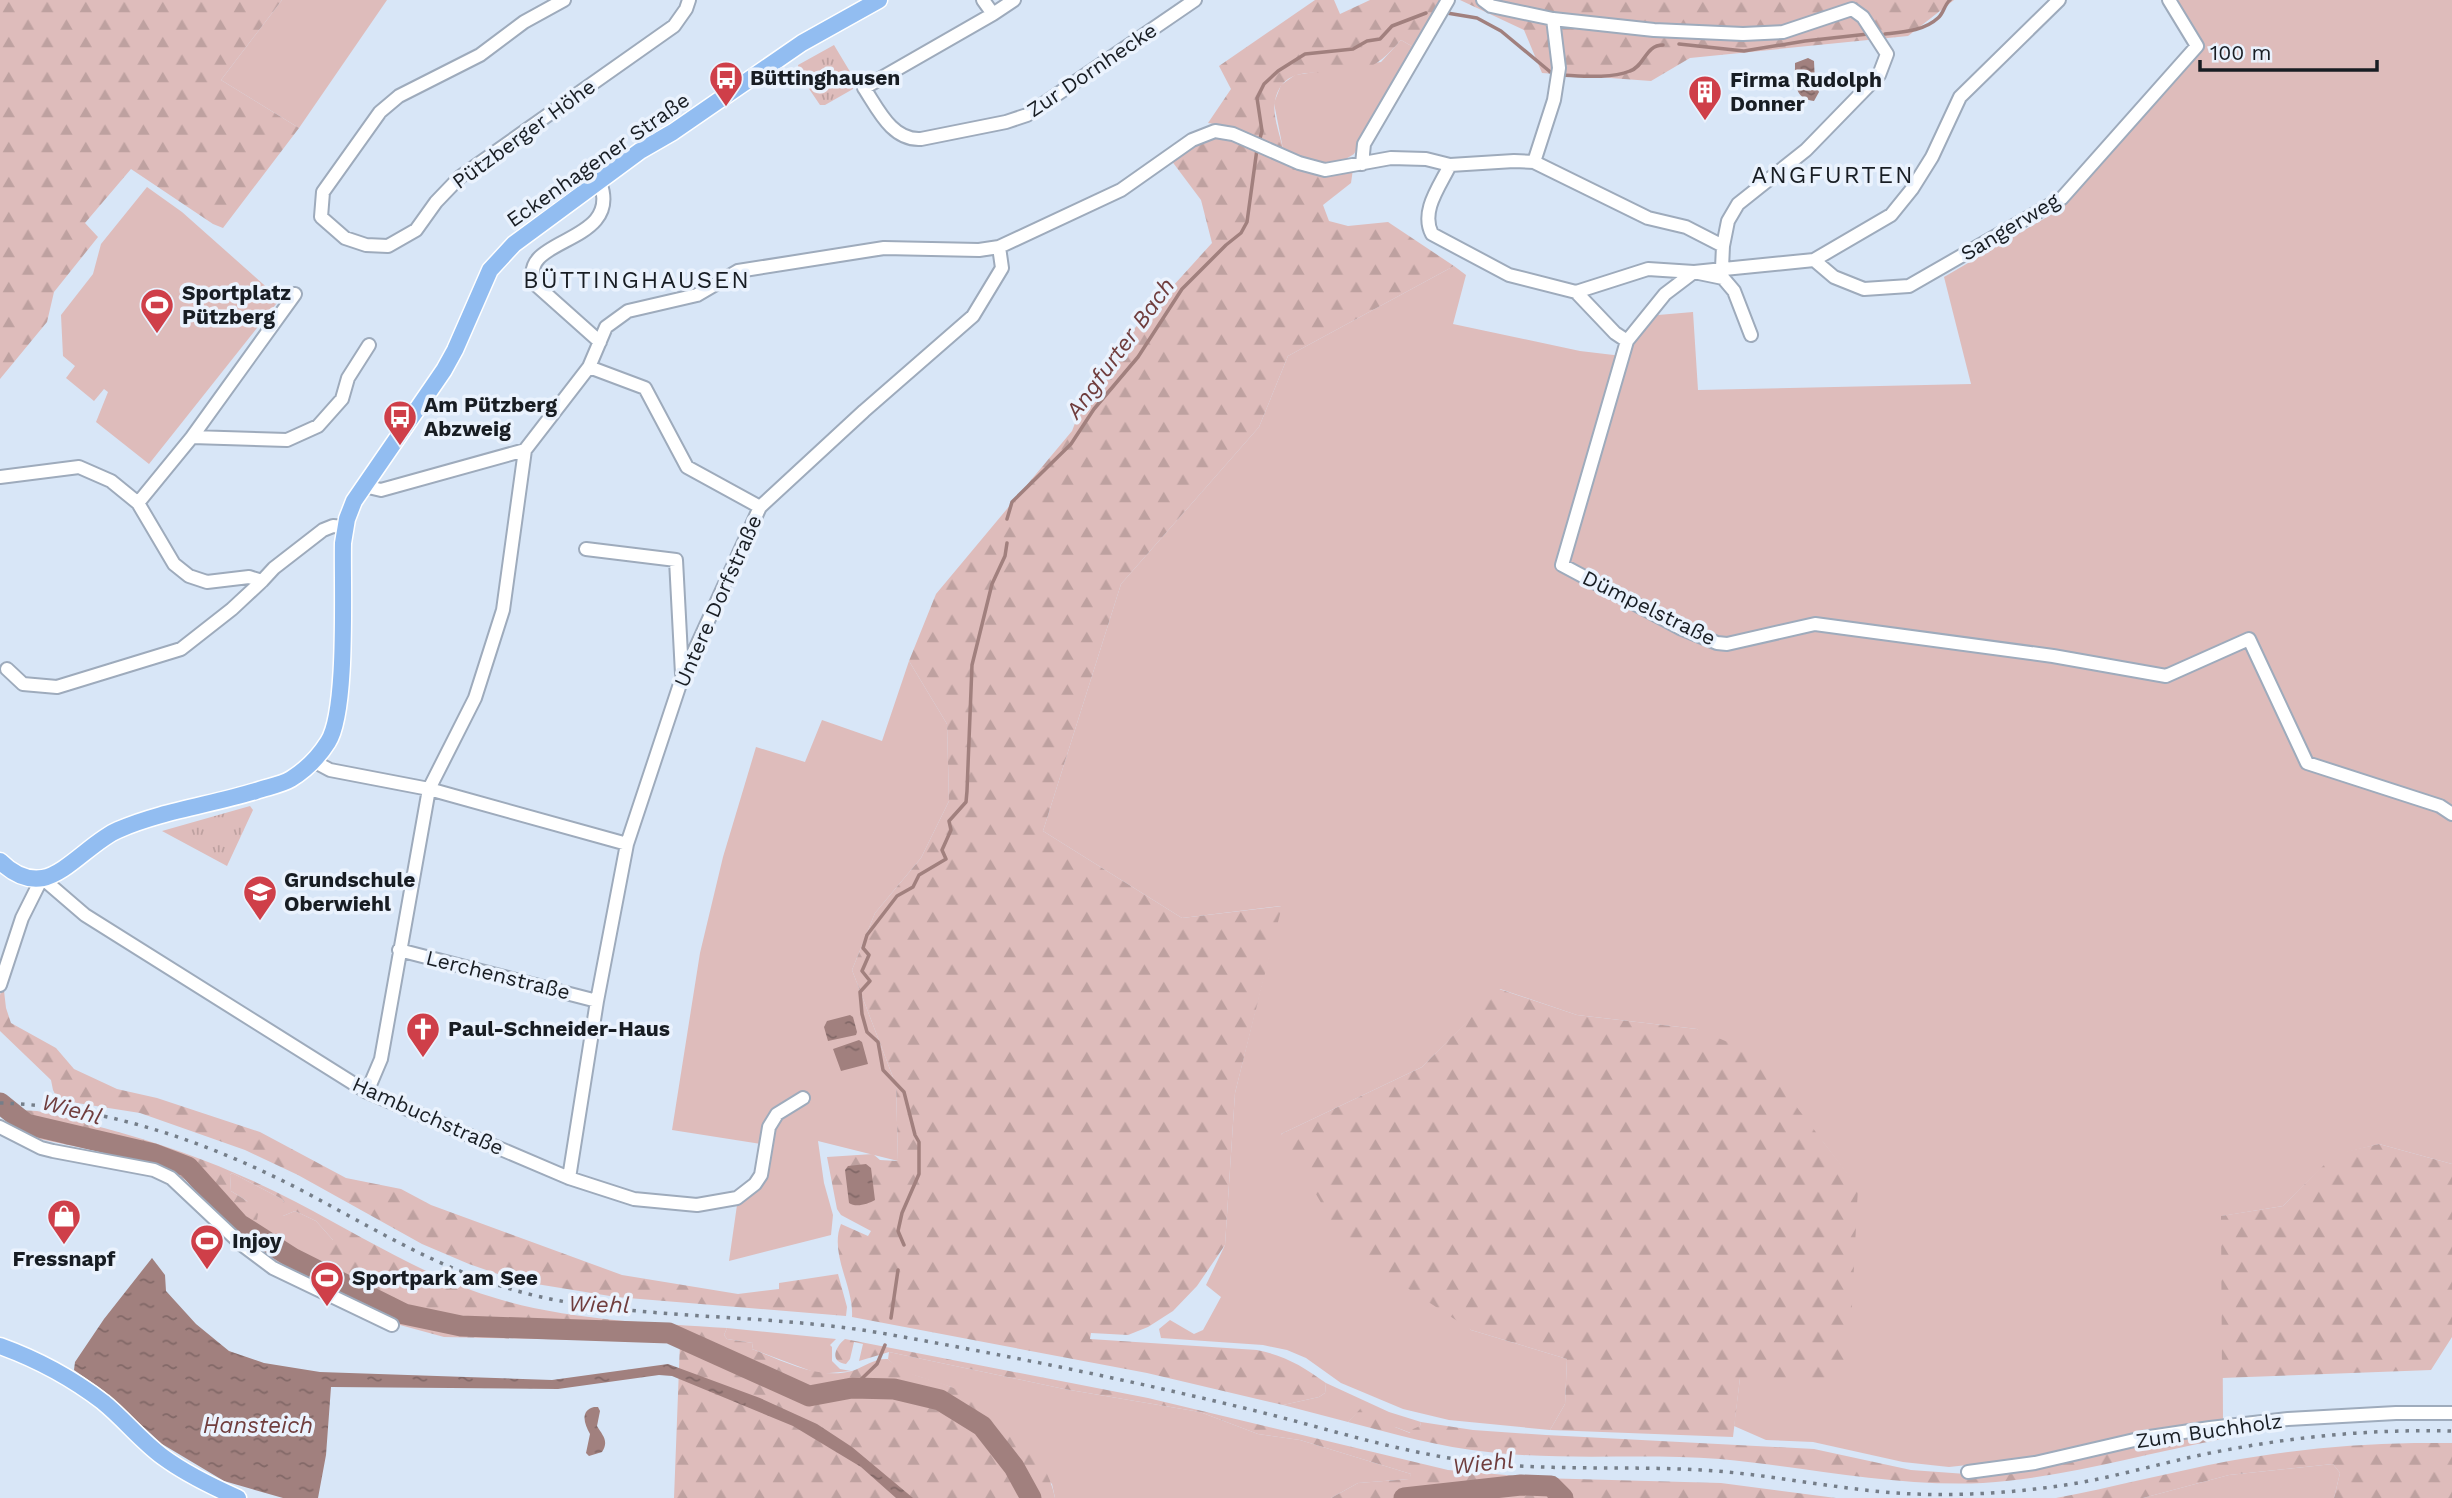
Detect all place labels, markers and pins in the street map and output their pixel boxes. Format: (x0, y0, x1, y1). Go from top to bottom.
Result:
bus stop icon: Büttinghausen (707, 59, 745, 108)
place label: Büttinghausen (750, 65, 900, 90)
place label: Firma Rudolph Donner (1730, 67, 1882, 116)
building icon: Firma Rudolph Donner (1686, 73, 1724, 122)
place label: Sportplatz Pützberg (182, 280, 291, 329)
sports icon: Sportplatz Pützberg (138, 286, 176, 335)
place label: Am Pützberg Abzweig (424, 392, 557, 441)
bus stop icon: Am Pützberg Abzweig (381, 398, 419, 447)
place label: Grundschule Oberwiehl (284, 867, 415, 916)
school or university icon: Grundschule Oberwiehl (241, 873, 279, 922)
church icon: Paul-Schneider-Haus (404, 1010, 442, 1059)
place label: Paul-Schneider-Haus (448, 1016, 670, 1041)
shop icon: Fressnapf (45, 1197, 83, 1246)
sports icon: Injoy (188, 1222, 226, 1271)
place label: Injoy (232, 1228, 282, 1253)
place label: Fressnapf (13, 1246, 116, 1271)
sports icon: Sportpark am See (308, 1259, 346, 1308)
place label: Sportpark am See (352, 1265, 538, 1290)

